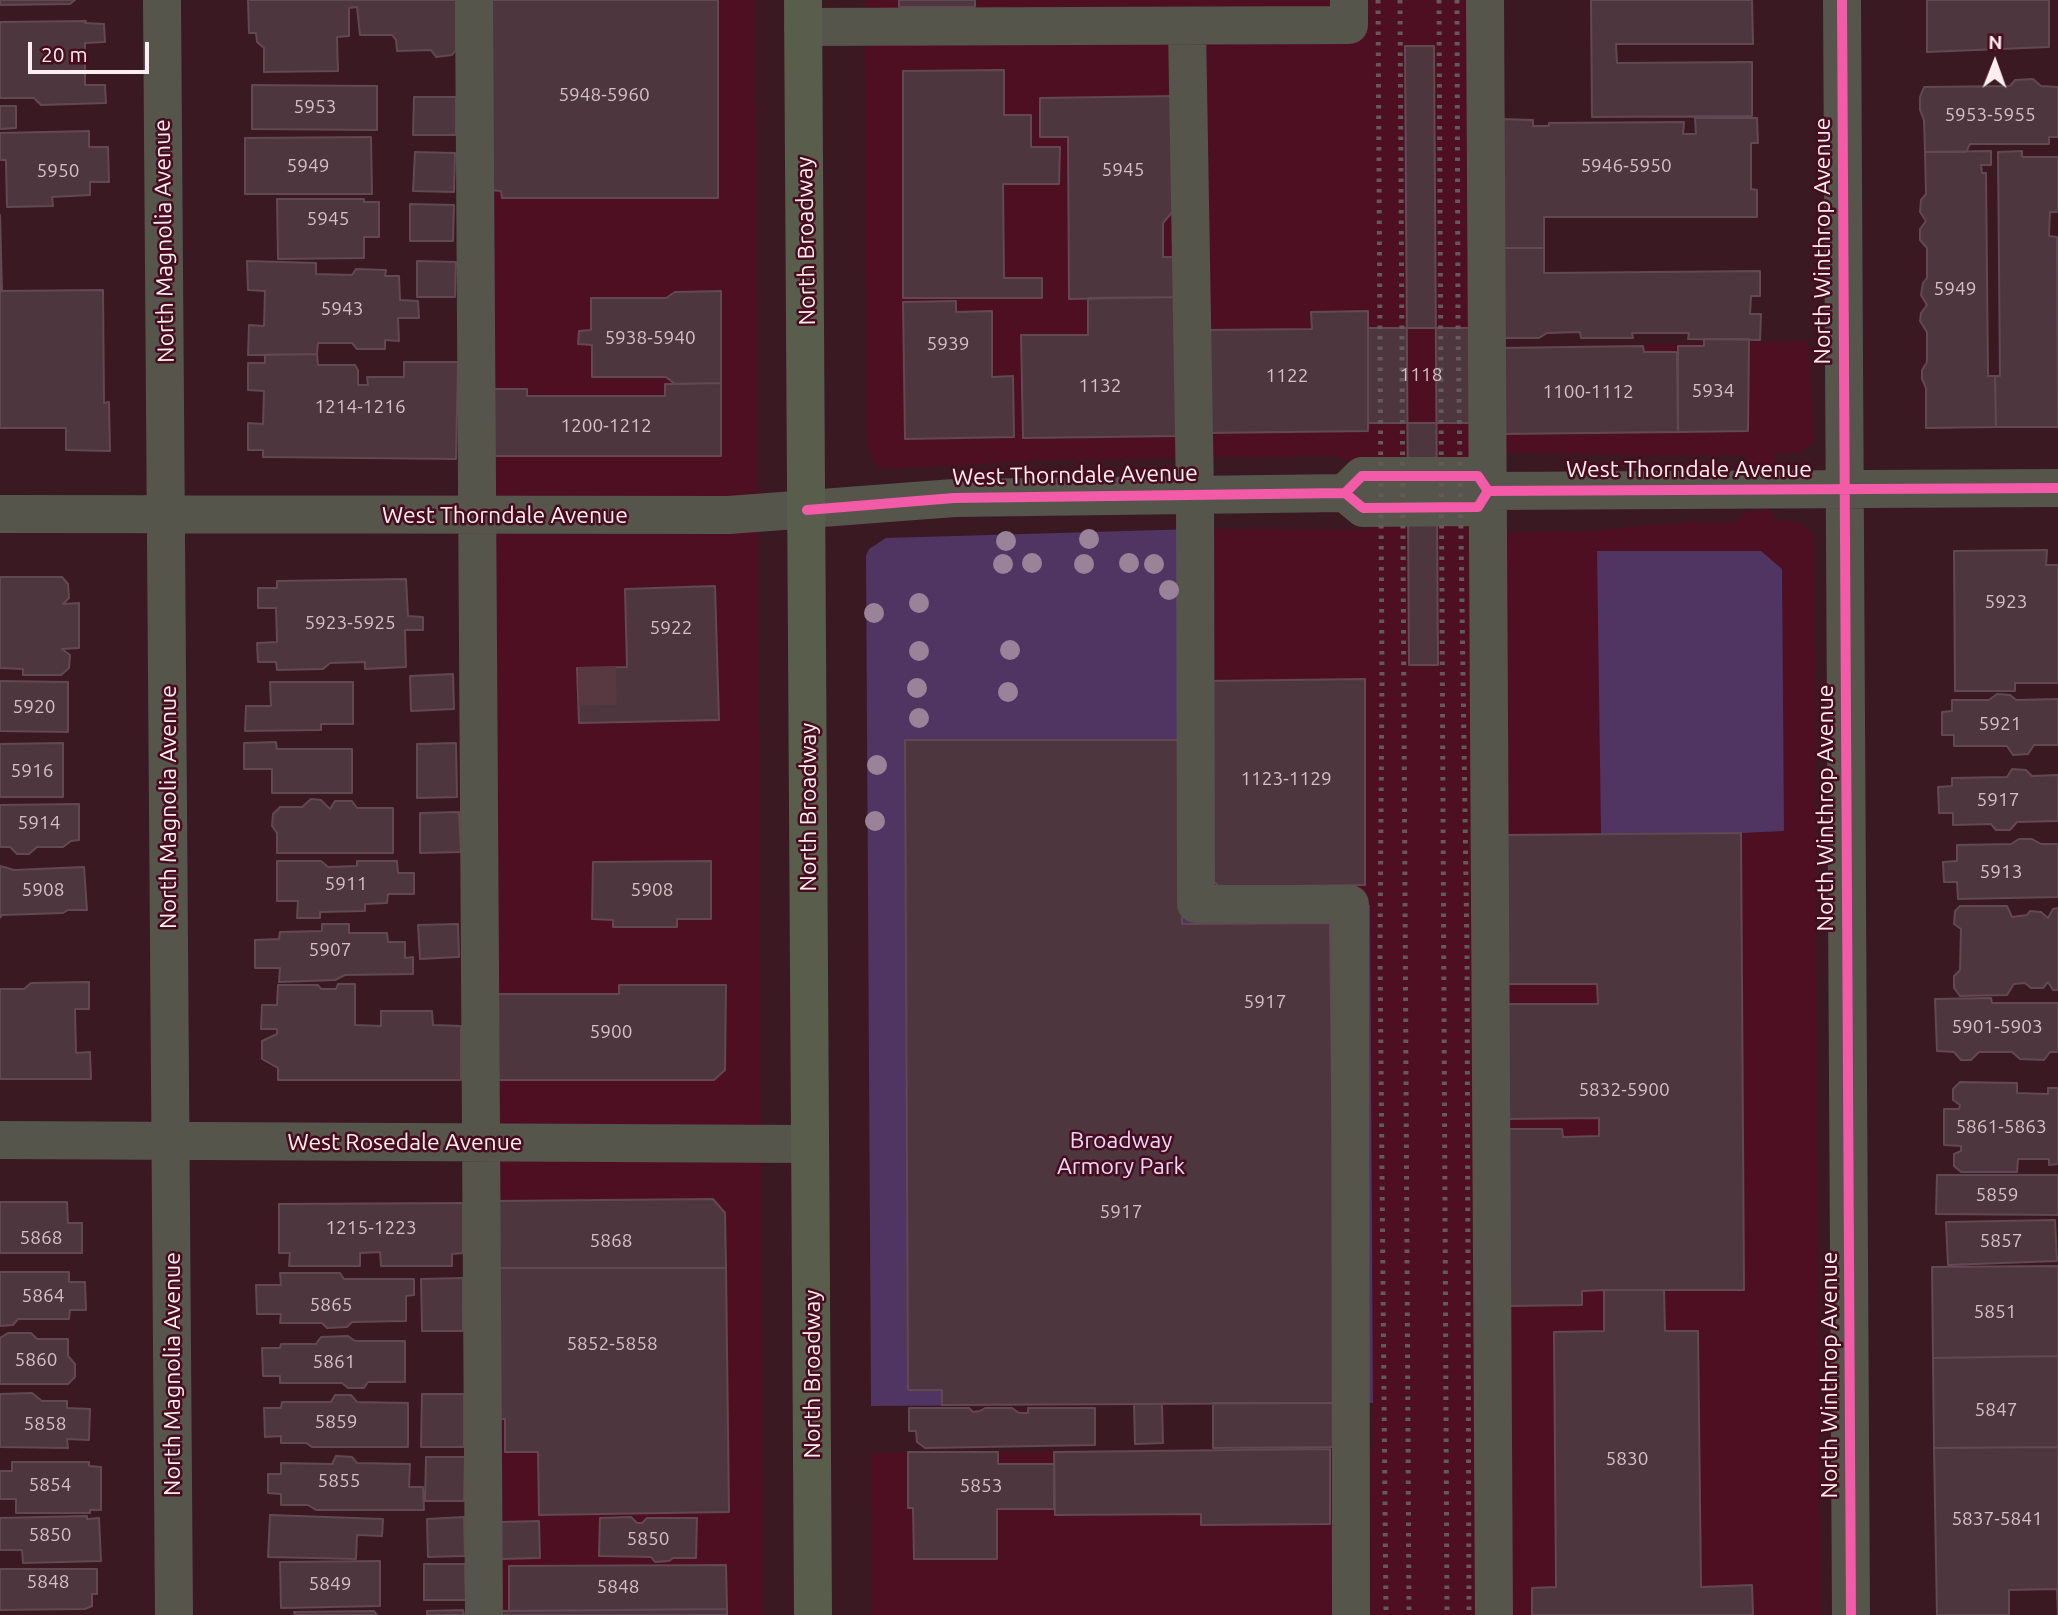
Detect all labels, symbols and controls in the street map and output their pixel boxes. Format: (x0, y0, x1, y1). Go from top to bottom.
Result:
scale bar (32, 28, 152, 72)
north arrow (1960, 28, 2030, 98)
text: N (1988, 31, 2003, 53)
text: 20 m (41, 42, 88, 66)
house number: 5948-5960 (558, 84, 650, 106)
house number: 5953 (294, 96, 336, 118)
house number: 5953-5955 (1944, 104, 2036, 126)
street label: North Winthrop Avenue (1808, 117, 1836, 365)
street label: North Magnolia Avenue (148, 119, 180, 363)
house number: 5949 (287, 155, 329, 177)
house number: 5946-5950 (1580, 155, 1672, 177)
street label: North Broadway (791, 156, 821, 326)
house number: 5945 (1102, 159, 1144, 181)
house number: 5950 (37, 160, 79, 182)
house number: 5945 (307, 208, 349, 230)
house number: 5949 (1934, 278, 1976, 300)
house number: 5943 (321, 298, 363, 320)
house number: 5938-5940 (604, 327, 696, 349)
house number: 5939 (927, 333, 969, 355)
house number: 1118 (1400, 364, 1442, 386)
house number: 1122 (1266, 365, 1308, 387)
house number: 1132 (1079, 375, 1121, 397)
house number: 5934 (1692, 380, 1734, 402)
house number: 1100-1112 (1542, 381, 1634, 403)
house number: 1214-1216 (314, 396, 406, 418)
house number: 1200-1212 (560, 415, 652, 437)
street label: West Thorndale Avenue (1566, 455, 1812, 483)
street label: West Thorndale Avenue (952, 459, 1198, 491)
street label: West Thorndale Avenue (382, 501, 628, 529)
house number: 5923 (1985, 591, 2027, 613)
house number: 5923-5925 (304, 612, 396, 634)
house number: 5922 (650, 617, 692, 639)
street label: North Winthrop Avenue (1811, 684, 1839, 932)
street label: North Magnolia Avenue (154, 685, 182, 929)
house number: 5920 (13, 696, 55, 718)
house number: 5921 (1979, 713, 2021, 735)
street label: North Broadway (794, 723, 822, 891)
house number: 5916 (11, 760, 53, 782)
house number: 1123-1129 (1240, 768, 1332, 790)
house number: 5917 (1977, 789, 2019, 811)
house number: 5914 (18, 812, 60, 834)
house number: 5913 (1980, 861, 2022, 883)
house number: 5911 (325, 873, 367, 895)
house number: 5908 (22, 879, 64, 901)
house number: 5908 (631, 879, 673, 901)
house number: 5907 (309, 939, 351, 961)
house number: 5917 (1244, 991, 1286, 1013)
house number: 5901-5903 (1951, 1016, 2043, 1038)
house number: 5900 (590, 1021, 632, 1043)
house number: 5832-5900 (1578, 1079, 1670, 1101)
house number: 5861-5863 (1955, 1116, 2047, 1138)
park label: Broadway Armory Park (1057, 1126, 1185, 1180)
street label: West Rosedale Avenue (287, 1128, 523, 1156)
house number: 5859 (1976, 1184, 2018, 1206)
house number: 5917 (1100, 1201, 1142, 1223)
house number: 1215-1223 (325, 1217, 417, 1239)
house number: 5868 (20, 1227, 62, 1249)
house number: 5868 (590, 1230, 632, 1252)
house number: 5857 (1980, 1230, 2022, 1252)
street label: North Winthrop Avenue (1815, 1251, 1843, 1499)
street label: North Magnolia Avenue (158, 1252, 186, 1496)
house number: 5864 (22, 1285, 64, 1307)
street label: North Broadway (798, 1290, 826, 1458)
house number: 5865 (310, 1294, 352, 1316)
house number: 5851 (1974, 1301, 2016, 1323)
house number: 5852-5858 (566, 1333, 658, 1355)
house number: 5860 (15, 1349, 57, 1371)
house number: 5861 (313, 1351, 355, 1373)
house number: 5847 (1975, 1399, 2017, 1421)
house number: 5859 (315, 1411, 357, 1433)
house number: 5858 (24, 1413, 66, 1435)
house number: 5830 (1606, 1448, 1648, 1470)
house number: 5855 (318, 1470, 360, 1492)
house number: 5854 (29, 1474, 71, 1496)
house number: 5853 (960, 1475, 1002, 1497)
house number: 5837-5841 (1951, 1508, 2043, 1530)
house number: 5850 (29, 1524, 71, 1546)
house number: 5850 (627, 1528, 669, 1550)
house number: 5848 (27, 1571, 69, 1593)
house number: 5849 (309, 1573, 351, 1595)
house number: 5848 (597, 1576, 639, 1598)

